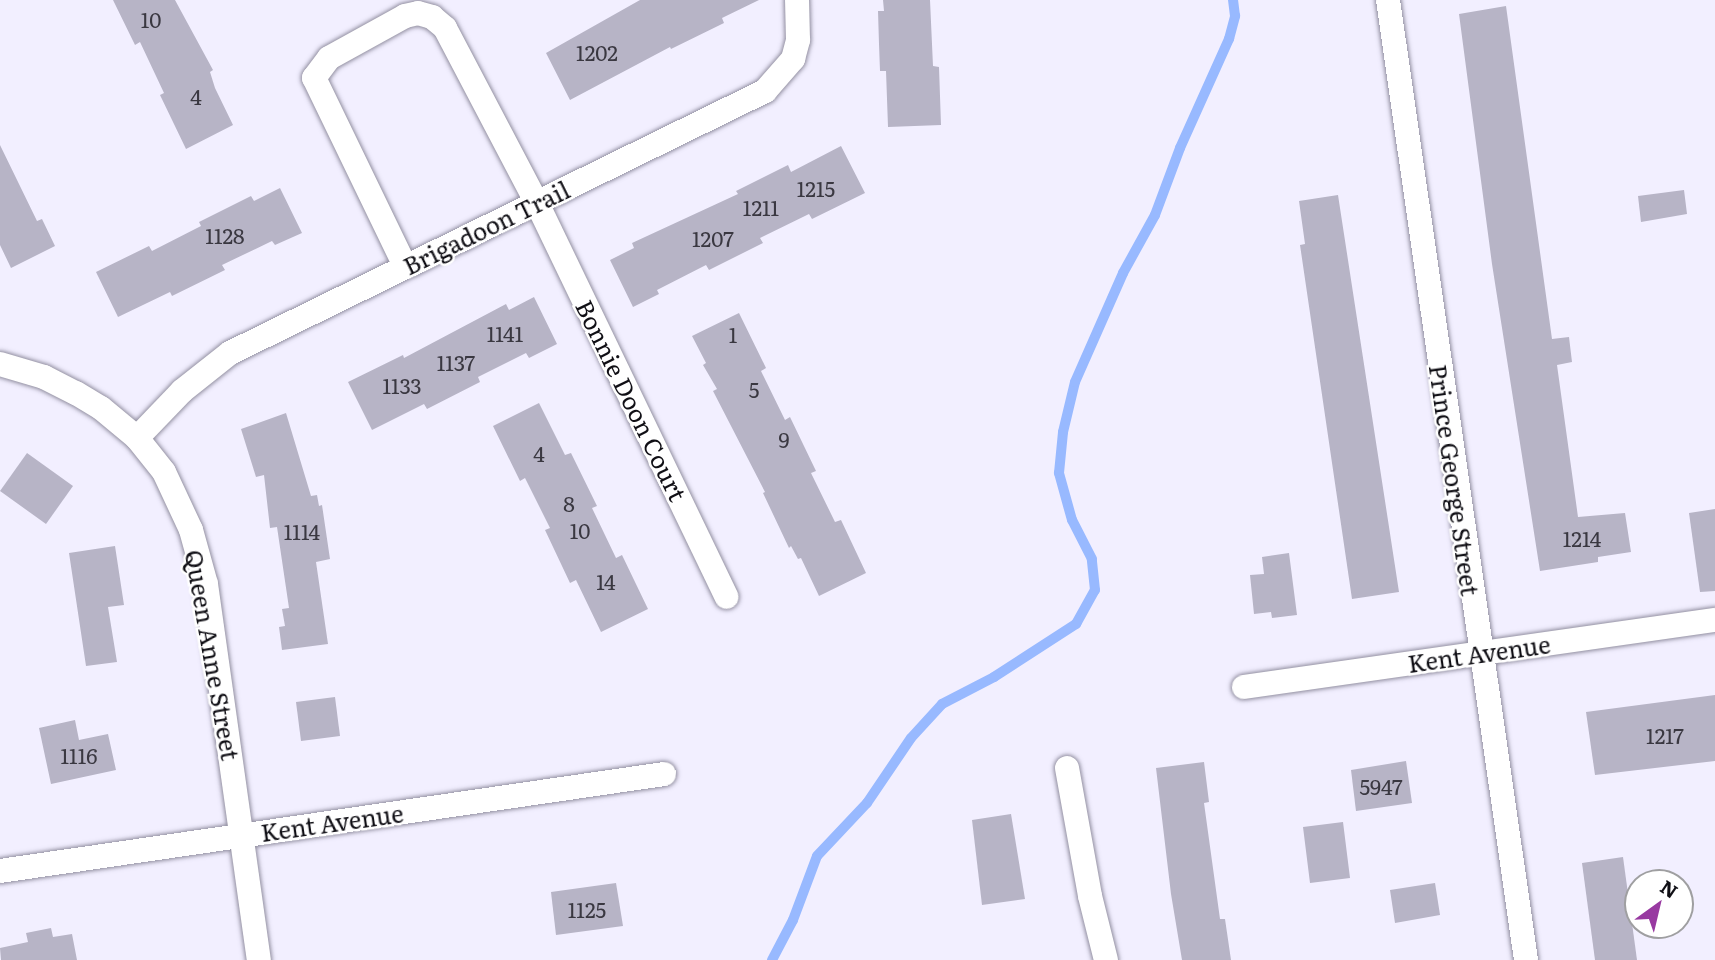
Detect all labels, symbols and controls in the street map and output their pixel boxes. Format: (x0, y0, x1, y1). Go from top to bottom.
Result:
house number: 10 (141, 6, 161, 32)
house number: 1202 (576, 39, 618, 65)
house number: 4 (190, 83, 202, 109)
street label: Brigadoon Trail (398, 174, 574, 280)
house number: 1215 (797, 175, 835, 201)
house number: 1211 (743, 194, 779, 220)
house number: 1128 (205, 222, 245, 248)
house number: 1207 (692, 225, 734, 251)
street label: Bonnie Doon Court (571, 295, 693, 505)
house number: 1141 (487, 320, 523, 346)
house number: 1 (729, 321, 737, 347)
house number: 1137 (437, 349, 475, 375)
street label: Prince George Street (1425, 363, 1485, 597)
house number: 1133 (382, 372, 422, 398)
house number: 5 (749, 376, 759, 402)
house number: 9 (779, 426, 789, 452)
house number: 4 (533, 440, 545, 466)
house number: 8 (563, 490, 575, 516)
house number: 10 (570, 517, 590, 543)
house number: 1114 (284, 518, 320, 544)
house number: 1214 (1563, 525, 1601, 551)
street label: Queen Anne Street (180, 547, 246, 763)
house number: 14 (596, 568, 616, 594)
street label: Kent Avenue (1406, 629, 1552, 677)
house number: 1217 (1646, 722, 1684, 748)
house number: 1116 (61, 742, 97, 768)
house number: 5947 (1359, 773, 1403, 799)
street label: Kent Avenue (259, 798, 405, 846)
north arrow (1624, 869, 1694, 939)
text: N (1655, 872, 1684, 904)
house number: 1125 (568, 896, 606, 922)

